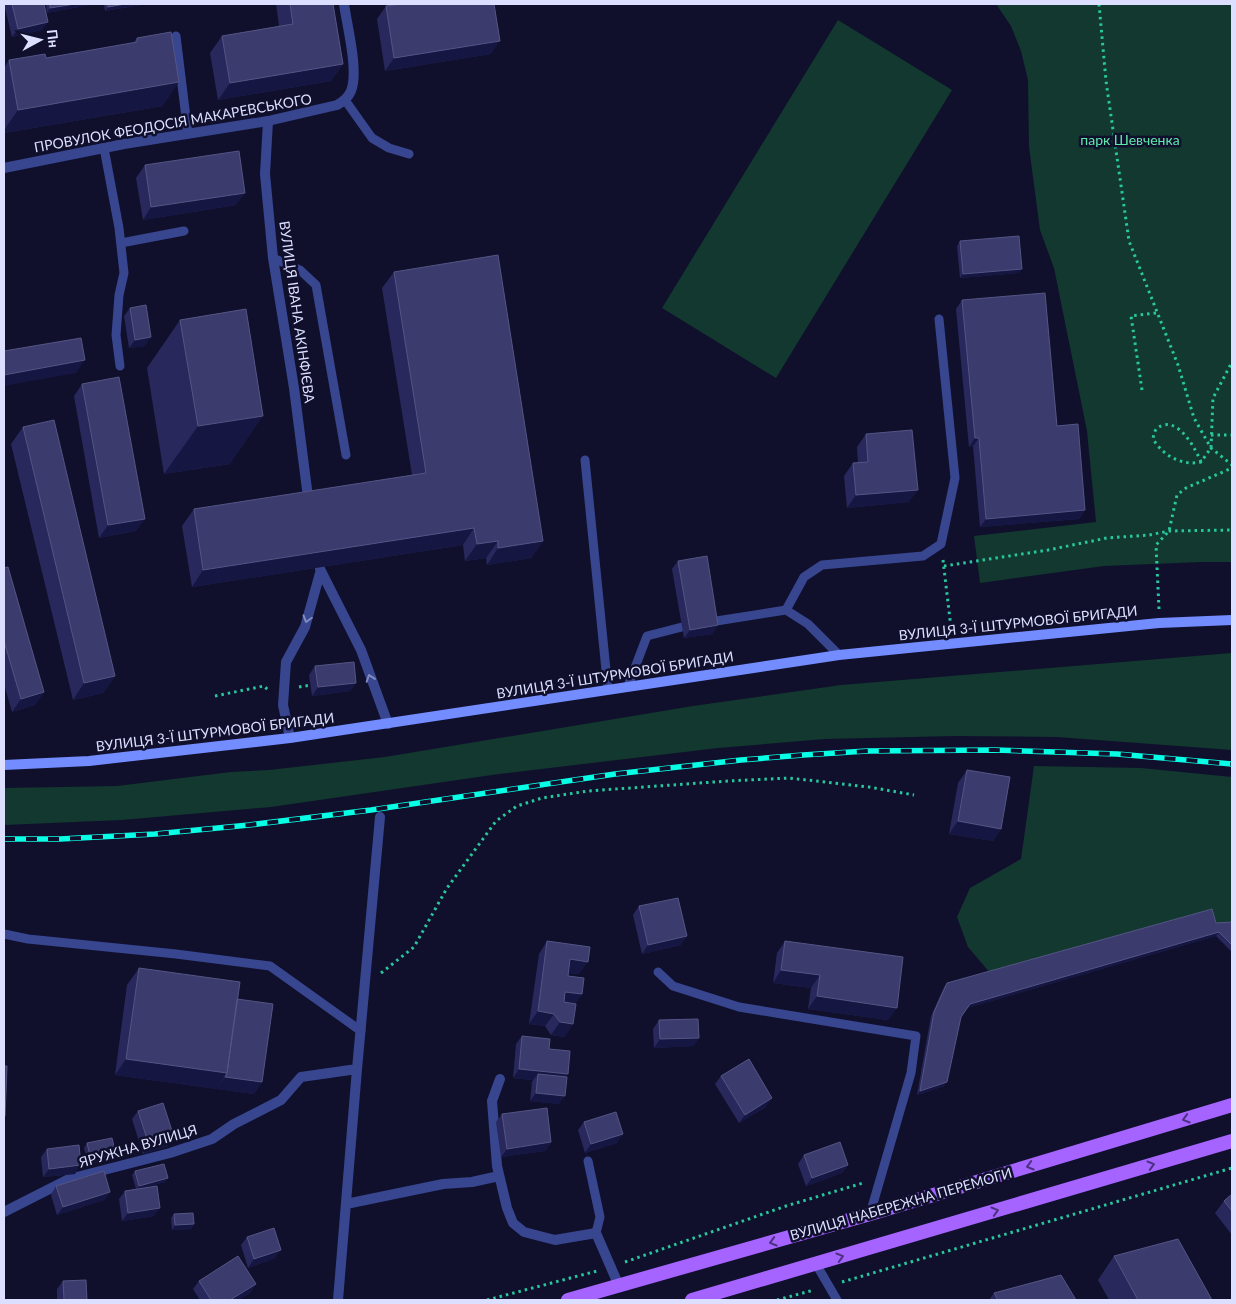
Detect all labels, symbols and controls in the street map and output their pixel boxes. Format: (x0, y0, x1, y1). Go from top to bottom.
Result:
north arrow (15, 15, 65, 65)
text: Пн (44, 28, 63, 48)
street label: ПРОВУЛОК ФЕОДОСІЯ МАКАРЕВСЬКОГО (33, 90, 313, 155)
park label: парк Шевченка (1080, 131, 1180, 148)
street label: ВУЛИЦЯ ІВАНА АКІНФІЄВА (276, 220, 319, 405)
street label: ВУЛИЦЯ 3-Ї ШТУРМОВОЇ БРИГАДИ (898, 602, 1138, 644)
one-way arrow (303, 615, 313, 623)
street label: ВУЛИЦЯ 3-Ї ШТУРМОВОЇ БРИГАДИ (495, 647, 735, 702)
one-way arrow (366, 674, 376, 683)
street label: ВУЛИЦЯ 3-Ї ШТУРМОВОЇ БРИГАДИ (95, 708, 335, 755)
one-way arrow (1182, 1114, 1190, 1124)
street label: ЯРУЖНА ВУЛИЦЯ (76, 1120, 199, 1171)
one-way arrow (1026, 1160, 1035, 1170)
one-way arrow (1147, 1160, 1156, 1171)
street label: ВУЛИЦЯ НАБЕРЕЖНА ПЕРЕМОГИ (788, 1164, 1014, 1243)
one-way arrow (991, 1207, 999, 1217)
one-way arrow (770, 1236, 778, 1246)
one-way arrow (835, 1252, 844, 1263)

